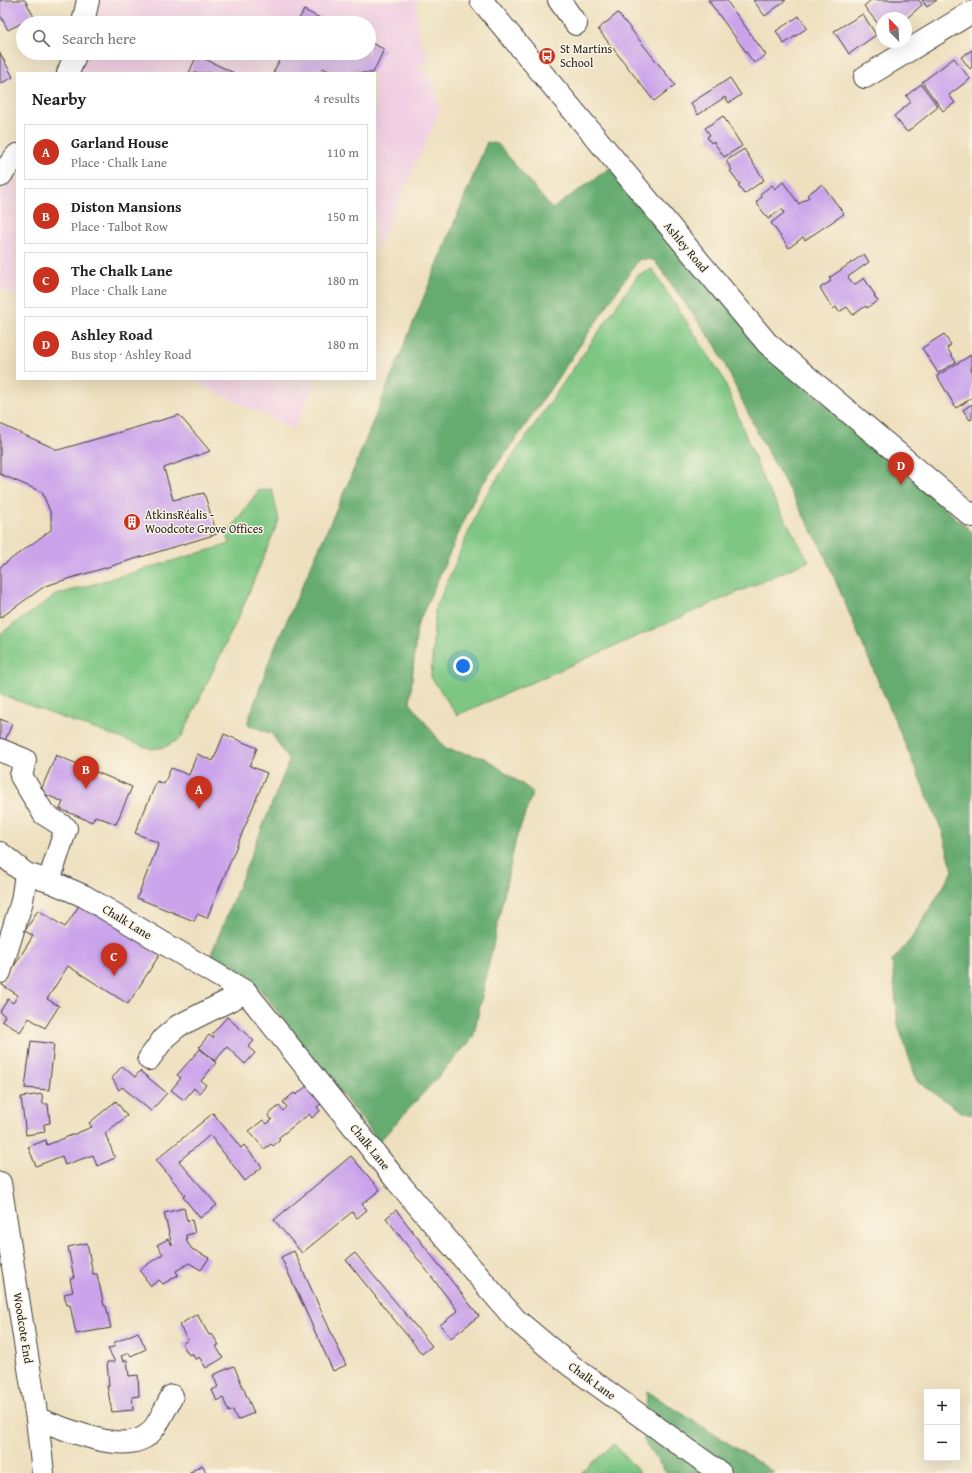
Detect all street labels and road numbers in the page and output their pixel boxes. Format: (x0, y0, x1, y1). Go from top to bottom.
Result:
street label: Ashley Road (660, 218, 713, 276)
street label: Chalk Lane (99, 900, 155, 943)
street label: Chalk Lane (346, 1120, 395, 1174)
street label: Woodcote End (10, 1291, 38, 1365)
street label: Chalk Lane (565, 1358, 620, 1404)

